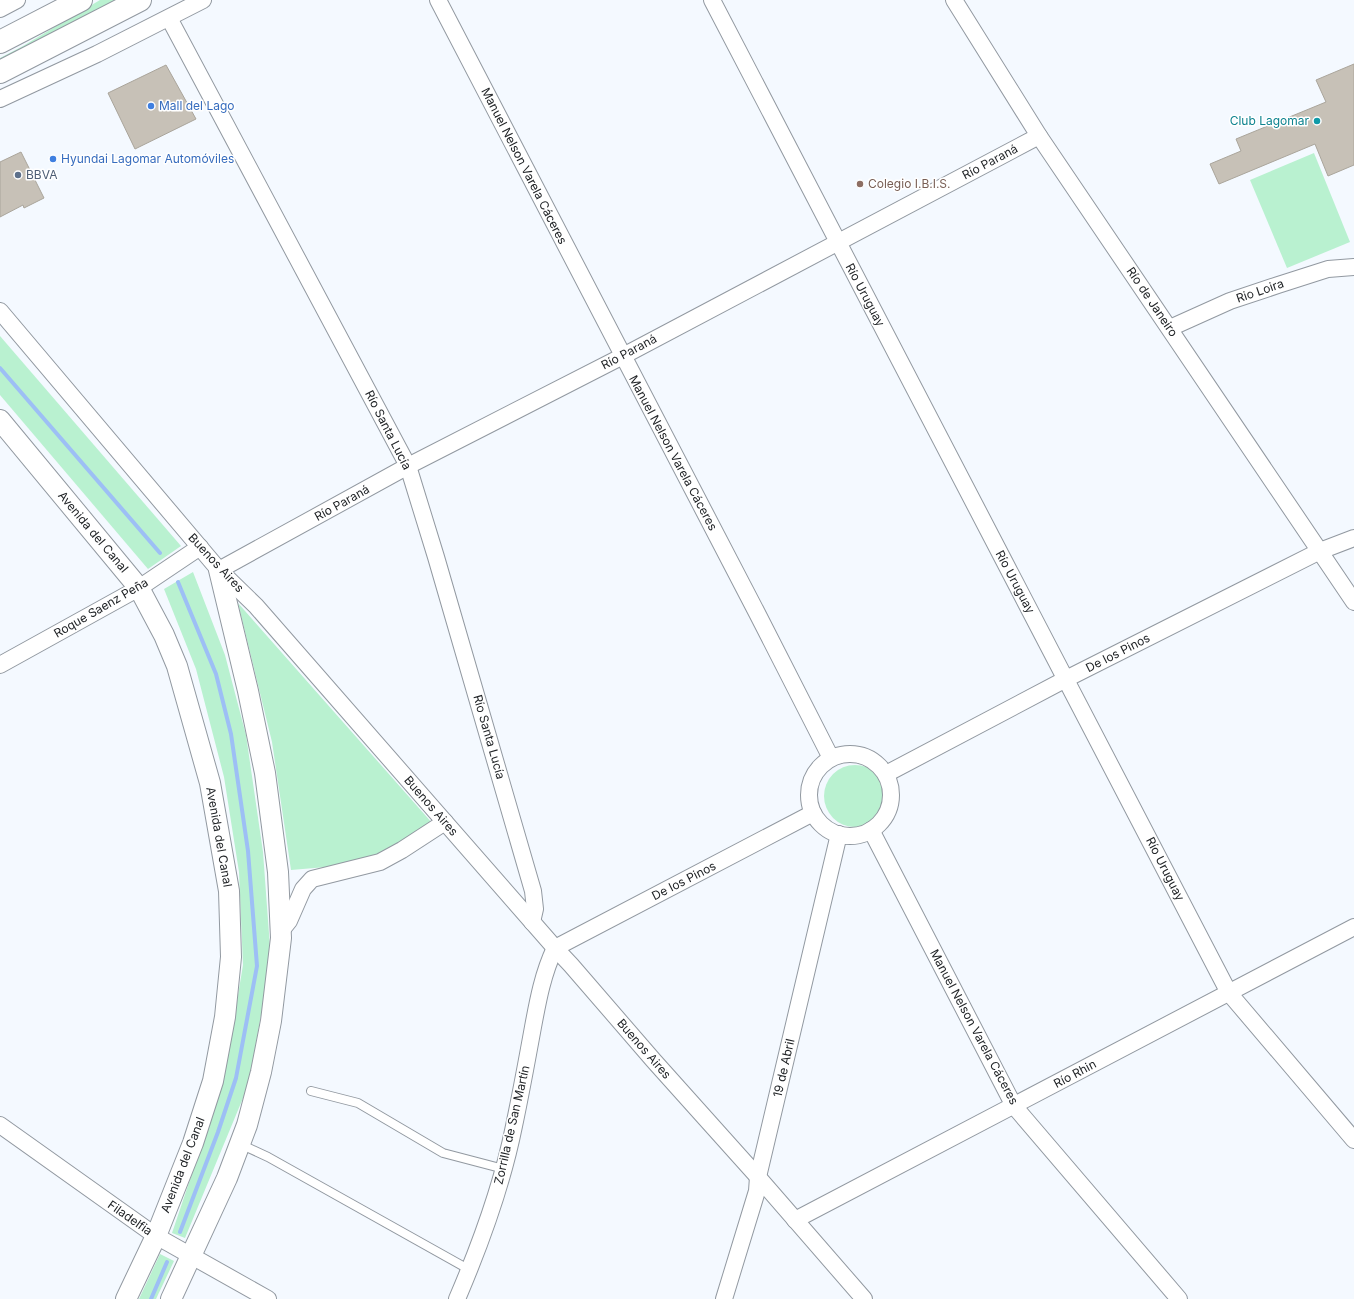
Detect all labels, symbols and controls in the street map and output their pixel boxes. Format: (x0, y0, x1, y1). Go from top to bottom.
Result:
street label: Manuel Nelson Varela Cáceres (478, 85, 571, 247)
place label: Mall del Lago (159, 98, 234, 113)
marker: Mall del Lago (146, 101, 156, 111)
place label: Club Lagomar (1230, 113, 1309, 128)
marker: Club Lagomar (1312, 116, 1322, 126)
street label: Río Paraná (959, 141, 1020, 182)
place label: Hyundai Lagomar Automóviles (61, 151, 234, 166)
marker: Hyundai Lagomar Automóviles (48, 154, 58, 164)
place label: BBVA (26, 167, 57, 182)
marker: BBVA (13, 170, 23, 180)
place label: Colegio I.B.I.S. (868, 176, 951, 191)
marker: Colegio I.B.I.S. (855, 179, 865, 189)
street label: Río Uruguay (843, 261, 888, 329)
street label: Río de Janeiro (1124, 264, 1181, 339)
street label: Rio Loira (1234, 275, 1286, 306)
street label: Río Paraná (598, 331, 659, 372)
street label: Manuel Nelson Varela Cáceres (626, 373, 721, 533)
street label: Río Santa Lucía (362, 388, 415, 472)
street label: Río Paraná (312, 481, 372, 524)
street label: Avenida del Canal (55, 488, 132, 575)
street label: Buenos Aires (185, 530, 247, 595)
street label: Río Uruguay (993, 548, 1038, 616)
street label: Roque Saenz Peña (51, 574, 151, 641)
street label: De los Pinos (1083, 630, 1152, 675)
street label: Río Santa Lucía (470, 693, 509, 781)
street label: Buenos Aires (401, 773, 462, 839)
street label: Avenida del Canal (203, 786, 236, 888)
street label: Río Uruguay (1143, 834, 1188, 903)
street label: De los Pinos (649, 858, 718, 903)
street label: Manuel Nelson Varela Cáceres (927, 947, 1022, 1107)
street label: Buenos Aires (614, 1016, 675, 1082)
street label: 19 de Abril (770, 1037, 798, 1099)
street label: Río Rhin (1051, 1056, 1099, 1091)
street label: Zorrilla de San Martín (491, 1064, 533, 1186)
street label: Avenida del Canal (157, 1115, 208, 1215)
street label: Filadelfia (105, 1197, 155, 1238)

